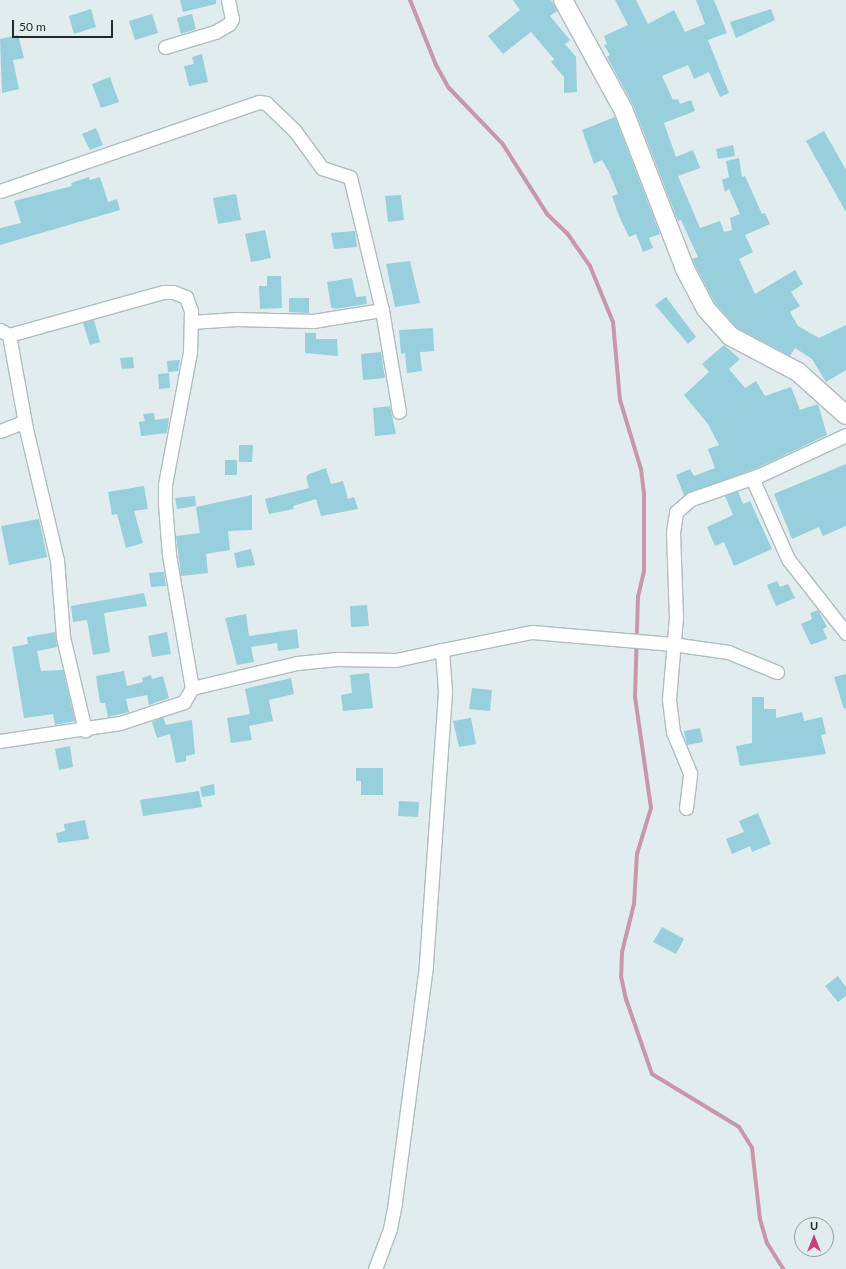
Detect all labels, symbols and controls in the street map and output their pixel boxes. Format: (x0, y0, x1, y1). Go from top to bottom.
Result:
scale bar (14, 12, 115, 38)
text: 50 m (19, 19, 46, 34)
north arrow (794, 1217, 834, 1257)
text: U (810, 1219, 818, 1232)

